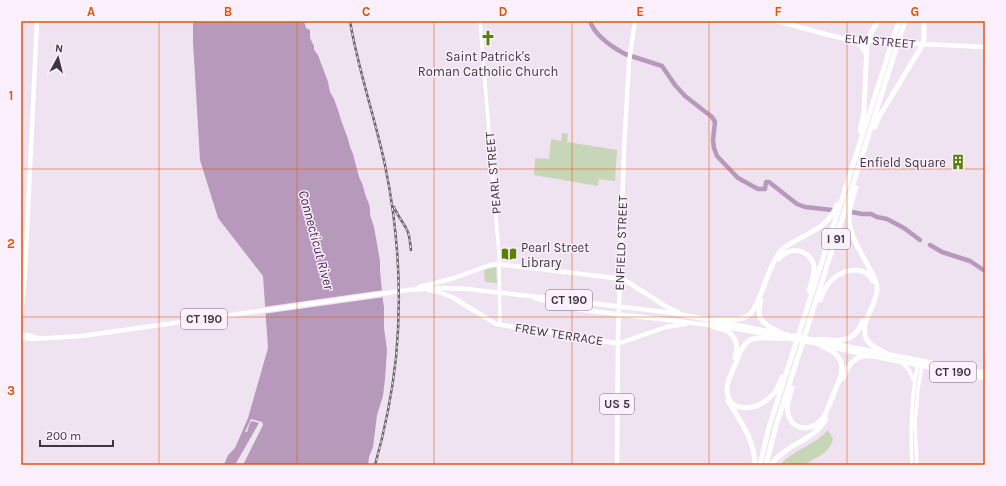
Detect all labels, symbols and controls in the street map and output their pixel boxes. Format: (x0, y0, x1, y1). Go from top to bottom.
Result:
text: A (87, 4, 95, 19)
text: B (224, 4, 232, 19)
text: C (362, 4, 370, 19)
text: D (499, 4, 508, 19)
text: E (636, 4, 644, 19)
text: F (774, 4, 782, 19)
text: G (911, 4, 919, 19)
church icon: Saint Patrick's Roman Catholic Church (479, 29, 497, 47)
street label: ELM STREET (844, 30, 916, 52)
north arrow (38, 38, 78, 78)
text: N (54, 42, 64, 56)
place label: Saint Patrick's Roman Catholic Church (418, 49, 558, 79)
text: 1 (9, 88, 13, 103)
street label: PEARL STREET (482, 131, 504, 215)
building icon: Enfield Square (949, 153, 967, 171)
place label: Enfield Square (860, 155, 946, 171)
water label: Connecticut River (295, 188, 338, 293)
street label: ENFIELD STREET (612, 195, 630, 291)
road number: I 91 (822, 229, 850, 249)
text: 2 (7, 236, 15, 251)
place label: Pearl Street Library (521, 240, 589, 270)
library icon: Pearl Street Library (500, 245, 518, 263)
road number: CT 190 (546, 290, 592, 310)
road number: CT 190 (181, 309, 227, 329)
street label: FREW TERRACE (514, 320, 604, 348)
road number: CT 190 (930, 362, 976, 382)
text: 3 (7, 383, 15, 398)
road number: US 5 (600, 394, 634, 414)
scale bar (40, 422, 113, 448)
text: 200 m (46, 429, 81, 443)

